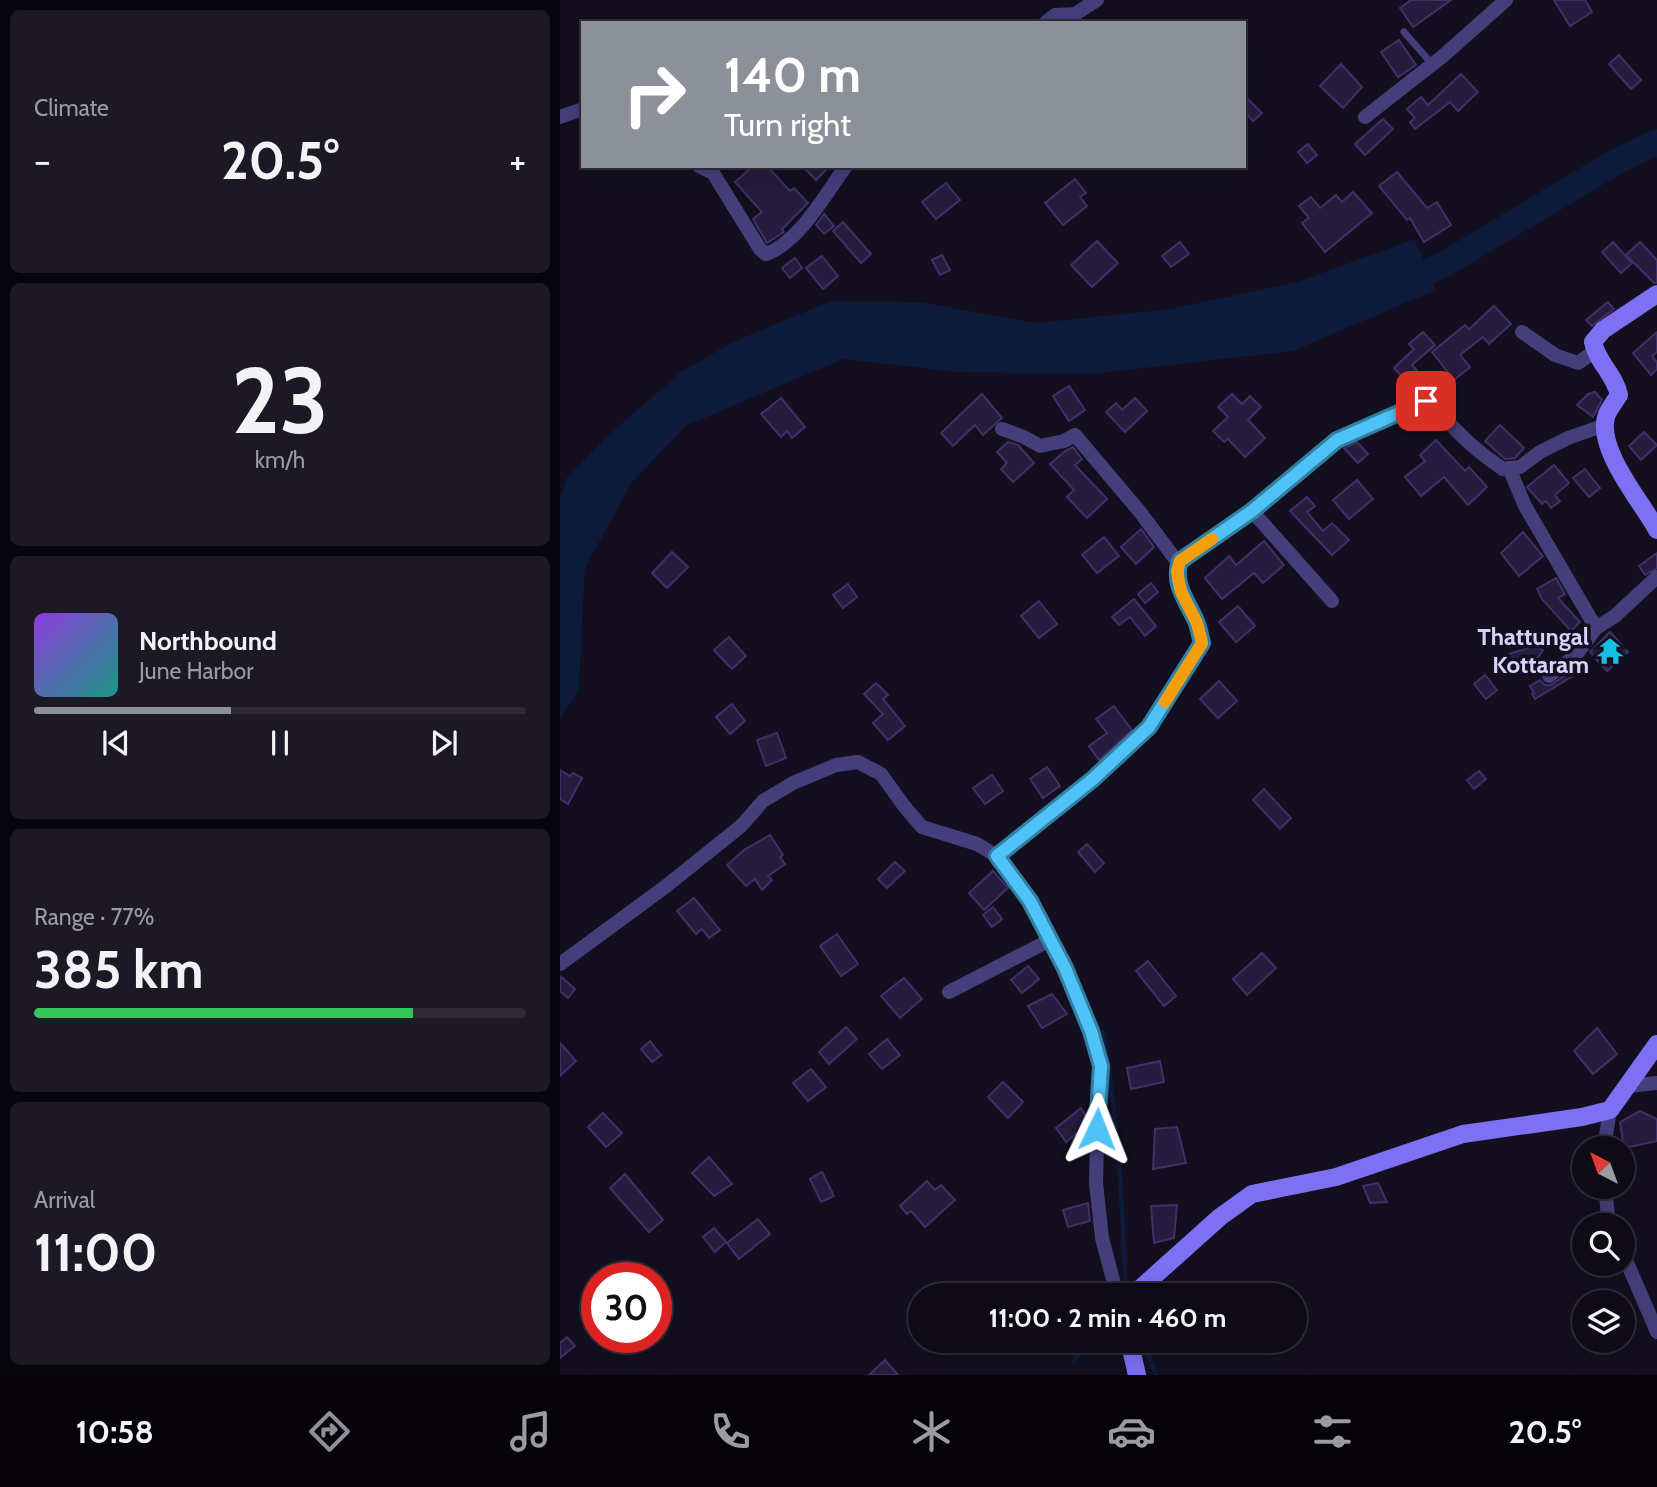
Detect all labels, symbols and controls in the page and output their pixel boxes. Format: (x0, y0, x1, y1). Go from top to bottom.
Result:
text: 140 m (724, 45, 861, 104)
icon: right (609, 49, 700, 140)
text: Climate (34, 94, 109, 122)
text: Turn right (724, 105, 851, 144)
text: 20.5° (221, 129, 339, 192)
text: − (34, 137, 51, 184)
text: + (509, 137, 526, 184)
text: 23 (231, 345, 329, 456)
pin (1396, 371, 1456, 431)
icon: arrive (1407, 382, 1445, 420)
text: km/h (255, 446, 305, 474)
place label: Thattungal Kottaram (1478, 622, 1589, 679)
text: Northbound (139, 625, 277, 657)
temple icon: Thattungal Kottaram (1595, 636, 1625, 666)
text: June Harbor (139, 657, 253, 685)
icon: previous (97, 724, 135, 762)
icon: pause (261, 724, 299, 762)
icon: next (425, 724, 463, 762)
text: Range · 77% (34, 903, 155, 931)
text: 385 km (34, 938, 203, 1001)
position arrow (1060, 1092, 1134, 1166)
north arrow (1572, 1136, 1634, 1199)
map controls (1572, 1136, 1635, 1353)
text: Arrival (34, 1186, 95, 1214)
button: search (1572, 1213, 1635, 1276)
text: 11:00 (34, 1221, 157, 1284)
speed limit sign: 30 (581, 1262, 672, 1353)
button: layers (1572, 1290, 1635, 1353)
text: 11:00 · 2 min · 460 m (989, 1302, 1226, 1334)
icon: directions (305, 1407, 354, 1456)
icon: music (506, 1407, 555, 1456)
icon: phone (706, 1407, 755, 1456)
icon: climate (907, 1407, 956, 1456)
icon: car (1107, 1407, 1156, 1456)
icon: filters (1308, 1407, 1357, 1456)
text: 10:58 (76, 1412, 154, 1451)
text: 20.5° (1509, 1412, 1581, 1451)

